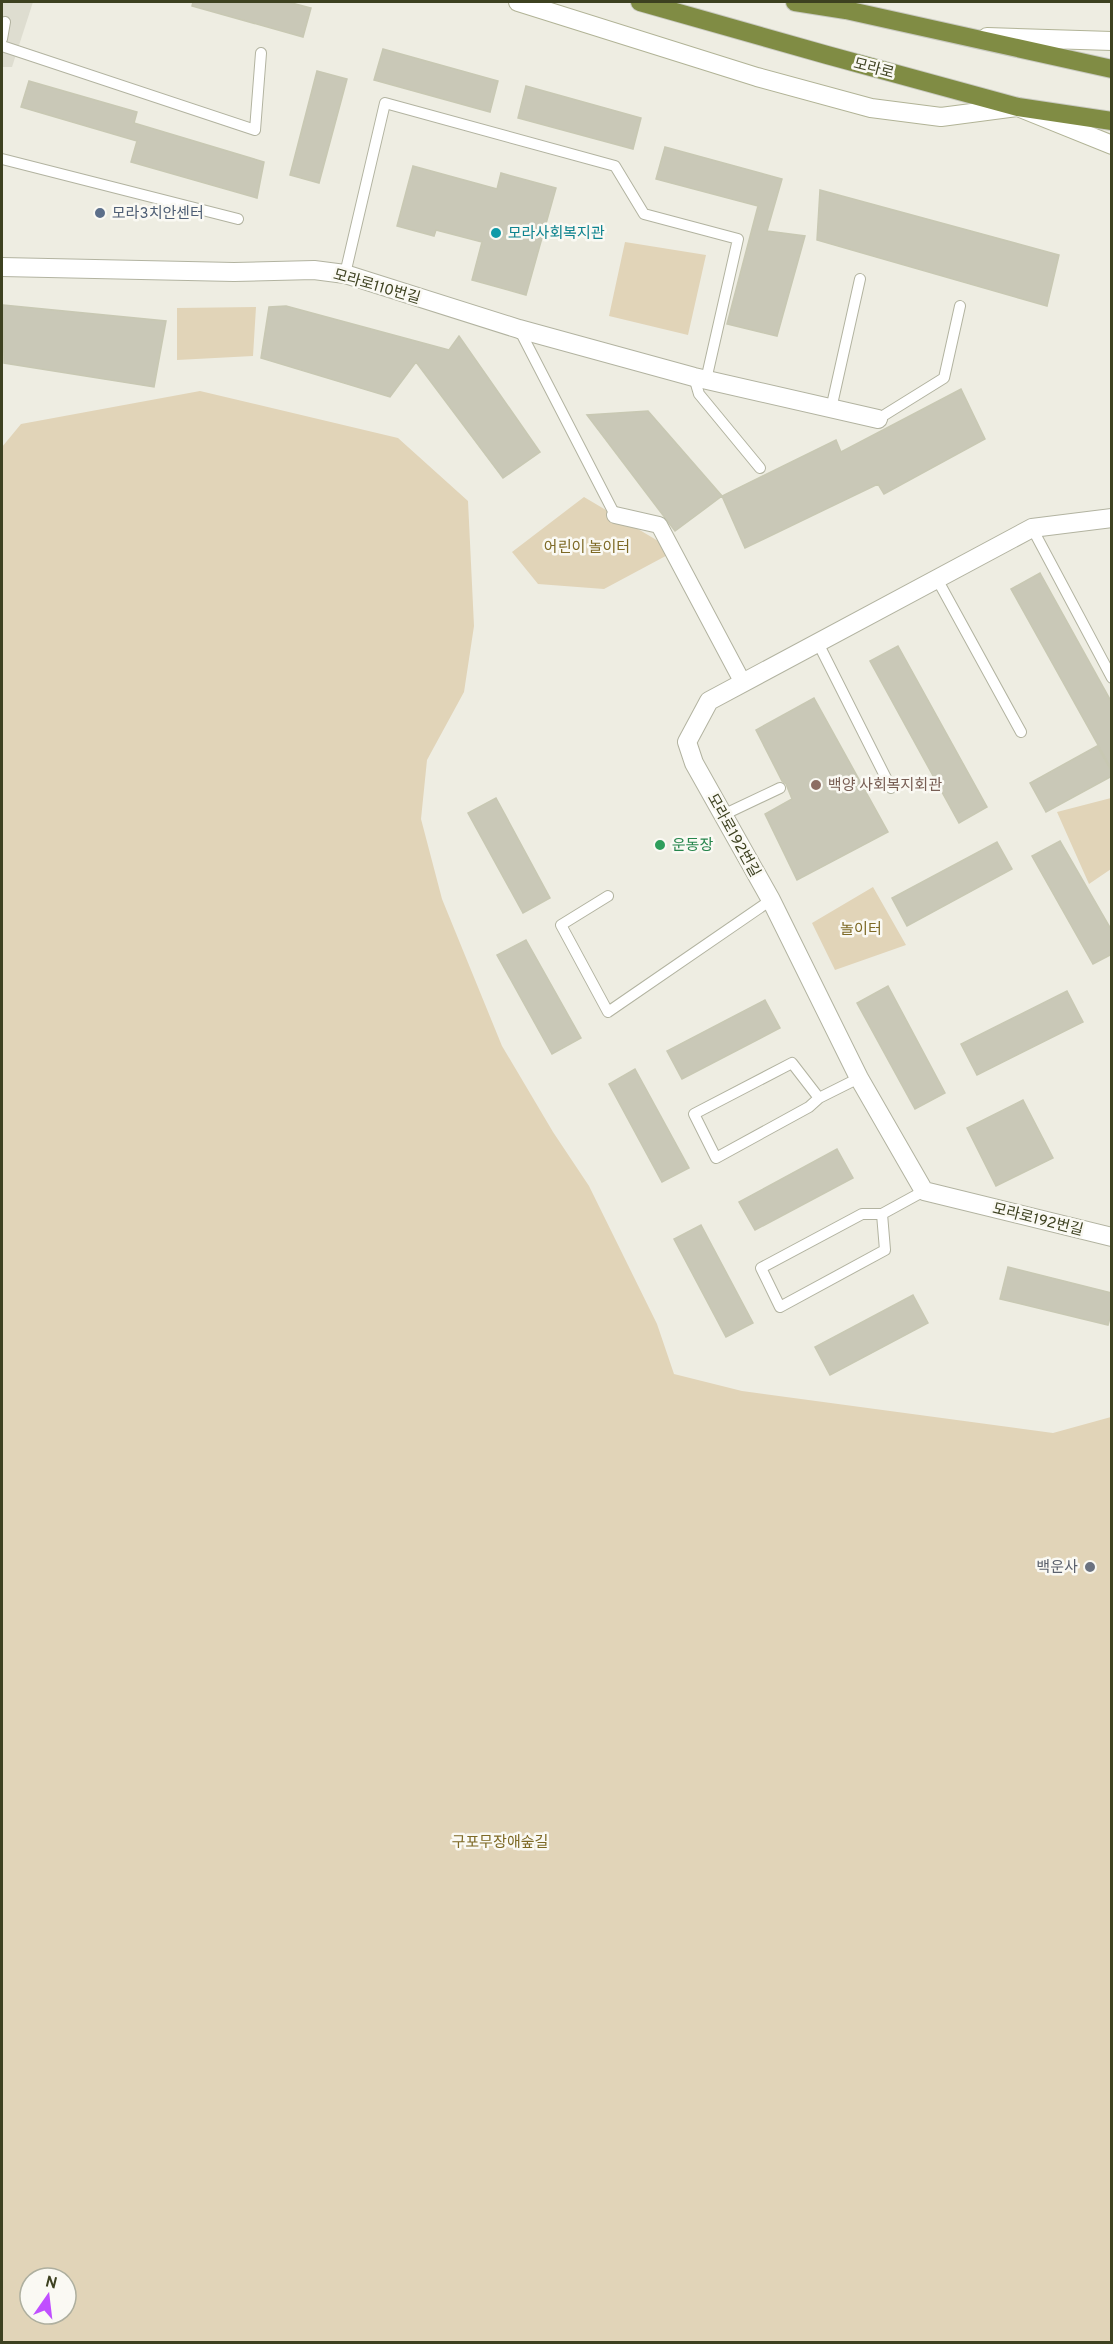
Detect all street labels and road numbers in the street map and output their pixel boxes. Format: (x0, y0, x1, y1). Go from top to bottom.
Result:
street label: 모라로 (851, 55, 896, 84)
street label: 모라로110번길 (331, 266, 422, 309)
street label: 모라로192번길 (702, 791, 763, 881)
street label: 모라로192번길 (990, 1200, 1085, 1241)

